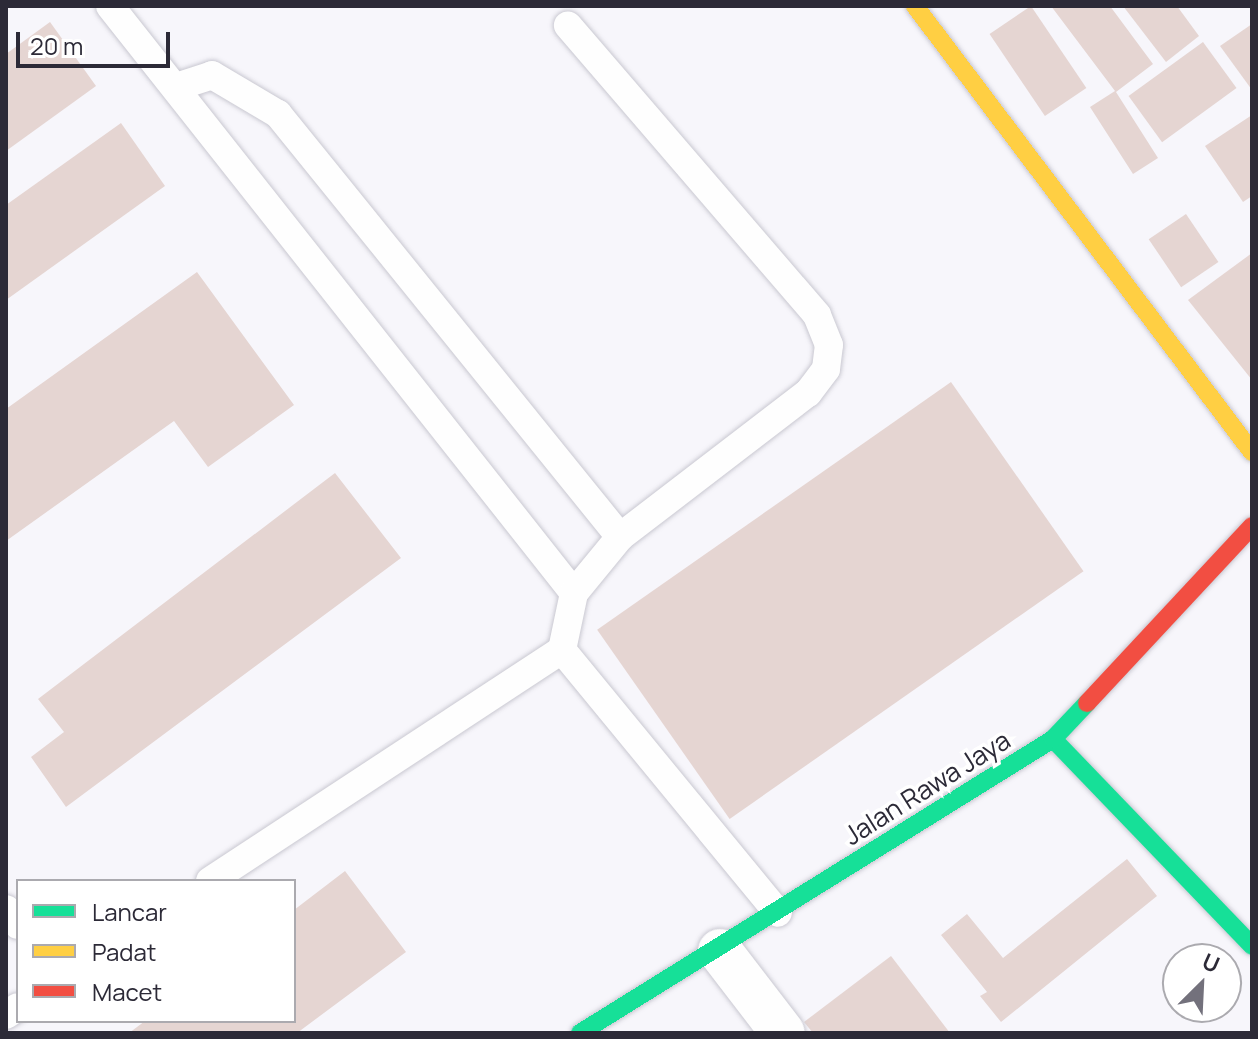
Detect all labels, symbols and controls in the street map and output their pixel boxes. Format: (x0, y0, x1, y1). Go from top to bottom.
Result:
scale bar (20, 16, 174, 66)
text: 20 m (30, 29, 83, 62)
street label: Jalan Rawa Jaya (838, 724, 1016, 852)
legend (16, 879, 296, 1023)
text: Lancar (92, 895, 167, 928)
text: Padat (92, 935, 156, 968)
north arrow (1162, 943, 1242, 1023)
text: U (1198, 946, 1224, 980)
text: Macet (92, 975, 162, 1008)

